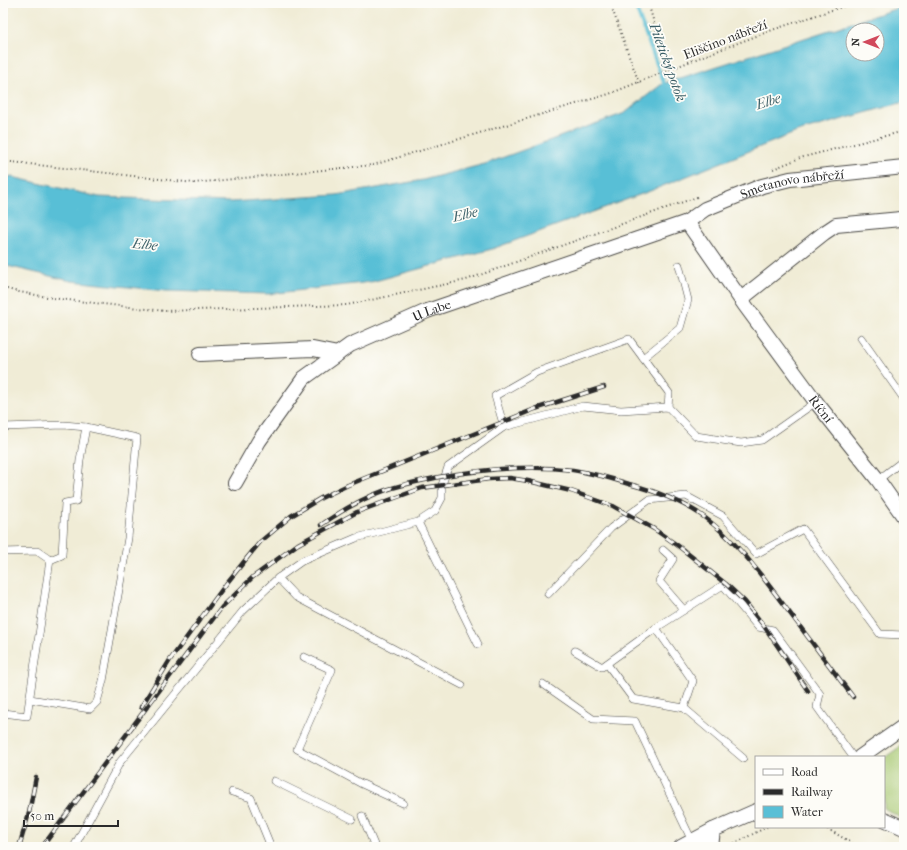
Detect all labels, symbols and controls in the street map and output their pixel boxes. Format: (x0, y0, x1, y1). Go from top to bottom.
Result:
street label: Eliščino nábřeží (681, 17, 769, 62)
water label: Piletický potok (645, 20, 690, 104)
north arrow (845, 22, 885, 62)
text: N (849, 37, 862, 46)
water label: Elbe (753, 89, 783, 114)
street label: Smetanovo nábřeží (738, 166, 845, 202)
water label: Elbe (450, 203, 479, 226)
water label: Elbe (131, 235, 159, 254)
street label: U Labe (410, 296, 453, 325)
street label: Říční (806, 393, 836, 426)
legend (755, 756, 885, 828)
text: Road (791, 765, 818, 779)
text: Railway (791, 785, 833, 799)
scale bar (24, 802, 118, 828)
text: Water (790, 805, 824, 819)
text: 50 m (30, 809, 54, 823)

